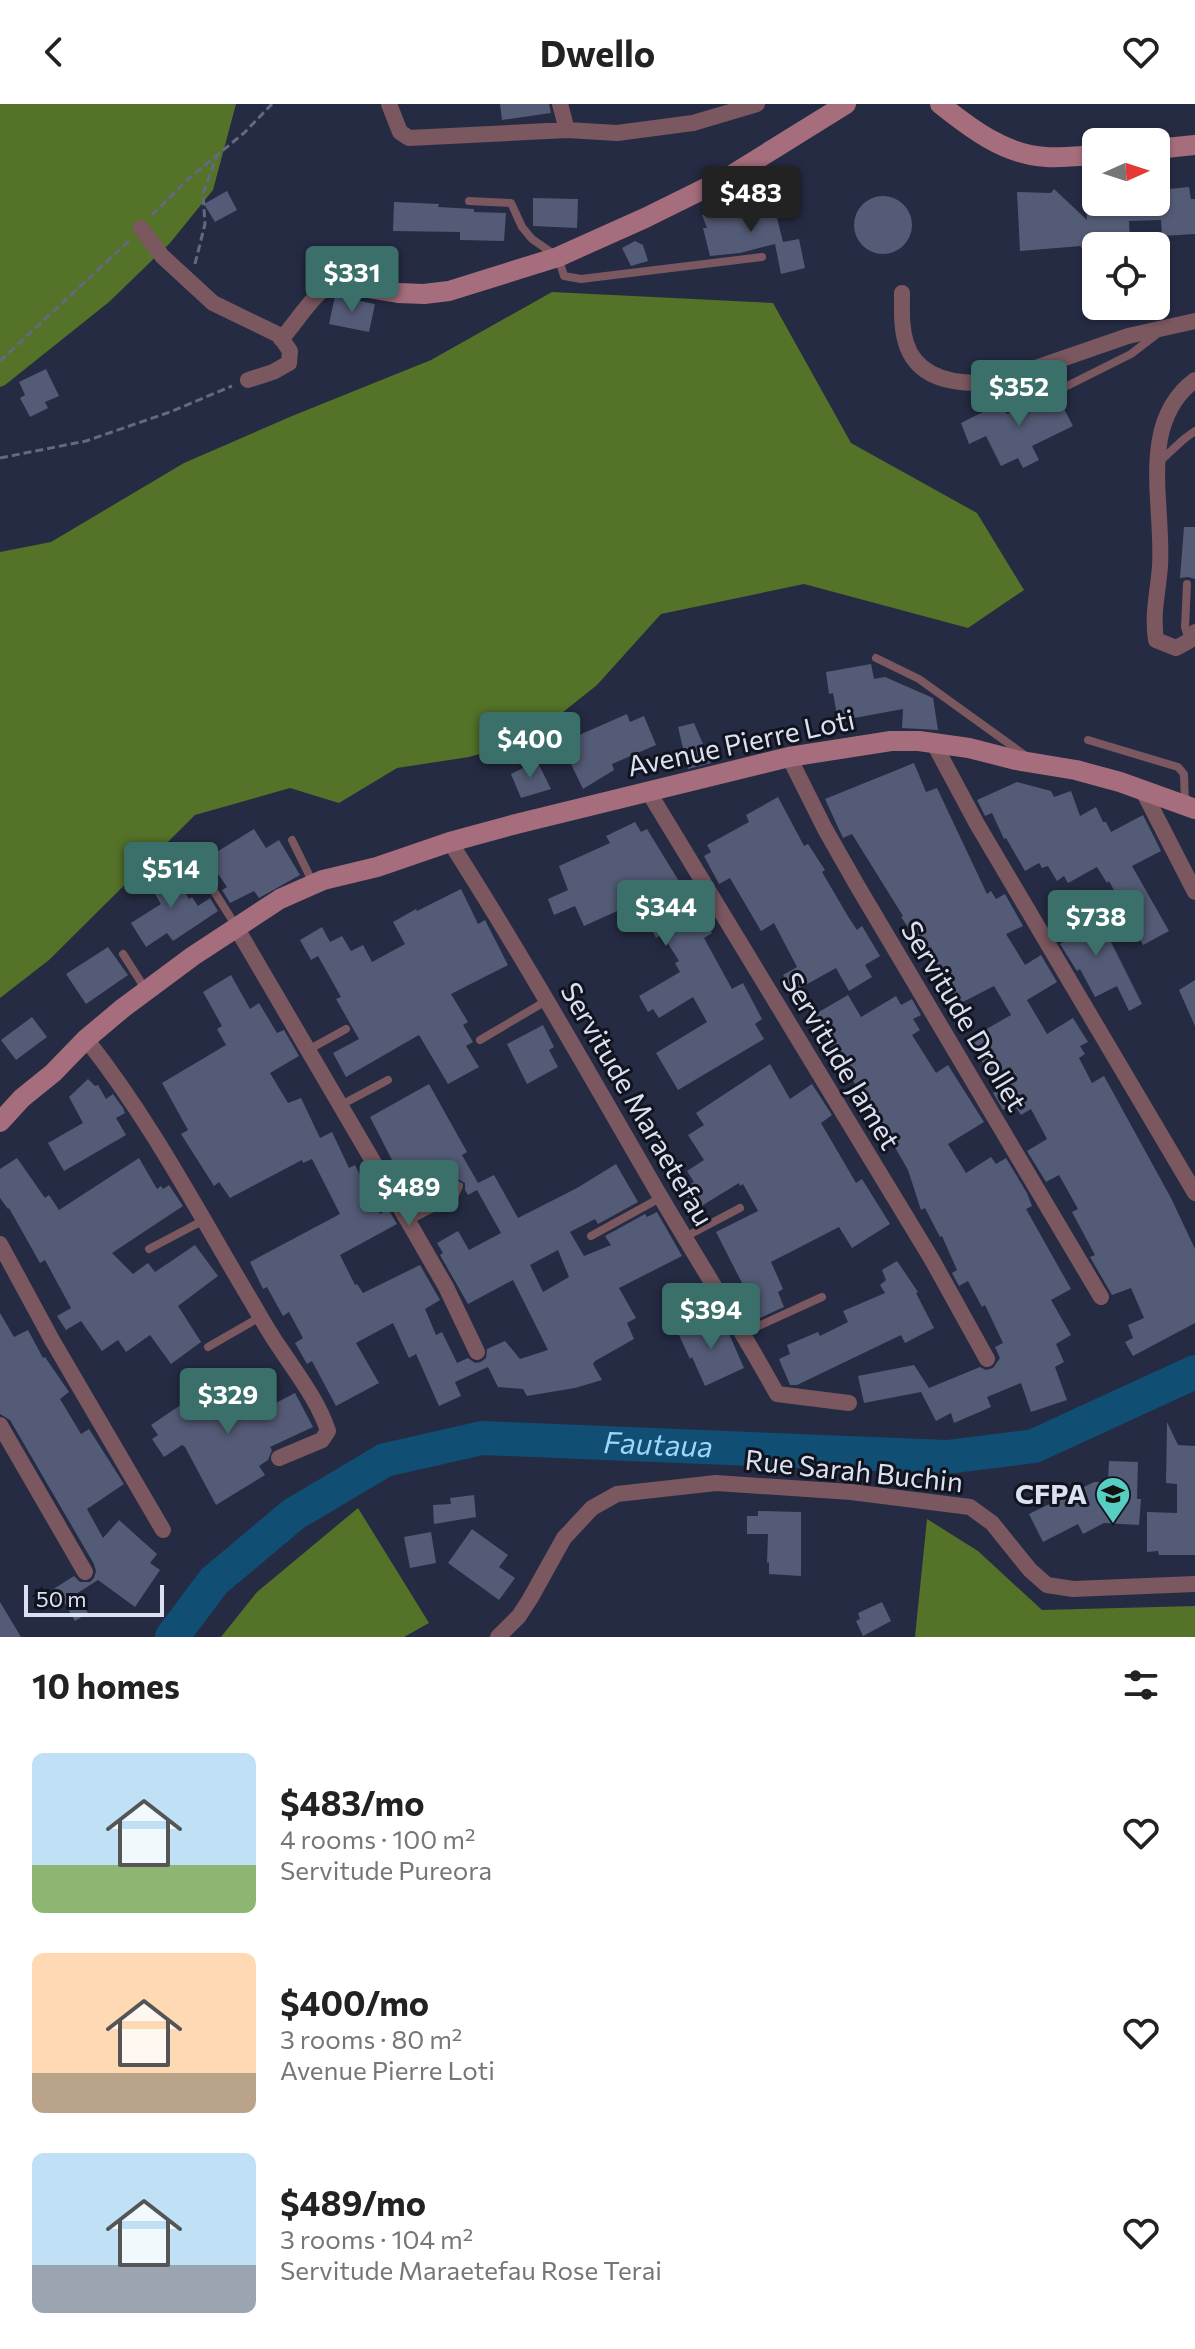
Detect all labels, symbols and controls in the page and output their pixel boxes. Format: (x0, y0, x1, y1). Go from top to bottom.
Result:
icon: back (32, 30, 76, 74)
text: Dwello (540, 30, 655, 74)
icon: heart (1119, 30, 1163, 74)
north arrow (1082, 128, 1170, 216)
map controls (1082, 128, 1170, 320)
pin: $483 (704, 166, 798, 234)
text: $483 (720, 176, 782, 207)
button: locate (1082, 232, 1170, 320)
pin: $331 (305, 246, 399, 314)
text: $331 (324, 256, 380, 287)
pin: $352 (972, 360, 1066, 428)
text: $352 (989, 370, 1049, 401)
street label: Avenue Pierre Loti (624, 701, 858, 783)
pin: $400 (483, 712, 577, 780)
text: $400 (497, 722, 563, 753)
pin: $514 (124, 842, 218, 910)
text: $514 (142, 852, 200, 883)
pin: $344 (619, 880, 713, 948)
text: $344 (635, 890, 697, 921)
pin: $738 (1049, 890, 1143, 958)
text: $738 (1066, 900, 1126, 931)
street label: Servitude Drollet (895, 914, 1035, 1117)
street label: Servitude Jamet (776, 966, 908, 1155)
street label: Servitude Maraetefau (554, 976, 721, 1231)
pin: $489 (362, 1160, 456, 1228)
text: $489 (377, 1170, 441, 1201)
pin: $394 (664, 1283, 758, 1351)
text: $394 (680, 1293, 742, 1324)
pin: $329 (181, 1368, 275, 1436)
text: $329 (198, 1378, 258, 1409)
water label: Fautaua (603, 1422, 714, 1463)
street label: Rue Sarah Buchin (743, 1442, 965, 1498)
school or university icon: CFPA (1094, 1475, 1132, 1525)
place label: CFPA (1015, 1476, 1087, 1510)
scale bar (24, 1581, 164, 1617)
text: 50 m (36, 1585, 86, 1612)
icon: filters (1119, 1663, 1163, 1707)
text: 10 homes (32, 1664, 180, 1706)
text: $483/mo (280, 1781, 425, 1823)
icon: home (96, 1785, 192, 1881)
icon: heart (1119, 1811, 1163, 1855)
text: 4 rooms · 100 m² (280, 1823, 475, 1854)
text: Servitude Pureora (280, 1854, 492, 1885)
text: $400/mo (280, 1981, 429, 2023)
icon: home (96, 1985, 192, 2081)
icon: heart (1119, 2011, 1163, 2055)
text: 3 rooms · 80 m² (280, 2023, 462, 2054)
text: Avenue Pierre Loti (280, 2054, 495, 2085)
text: $489/mo (280, 2181, 426, 2223)
icon: home (96, 2185, 192, 2281)
icon: heart (1119, 2211, 1163, 2255)
text: 3 rooms · 104 m² (280, 2223, 473, 2254)
text: Servitude Maraetefau Rose Terai (280, 2254, 662, 2285)

